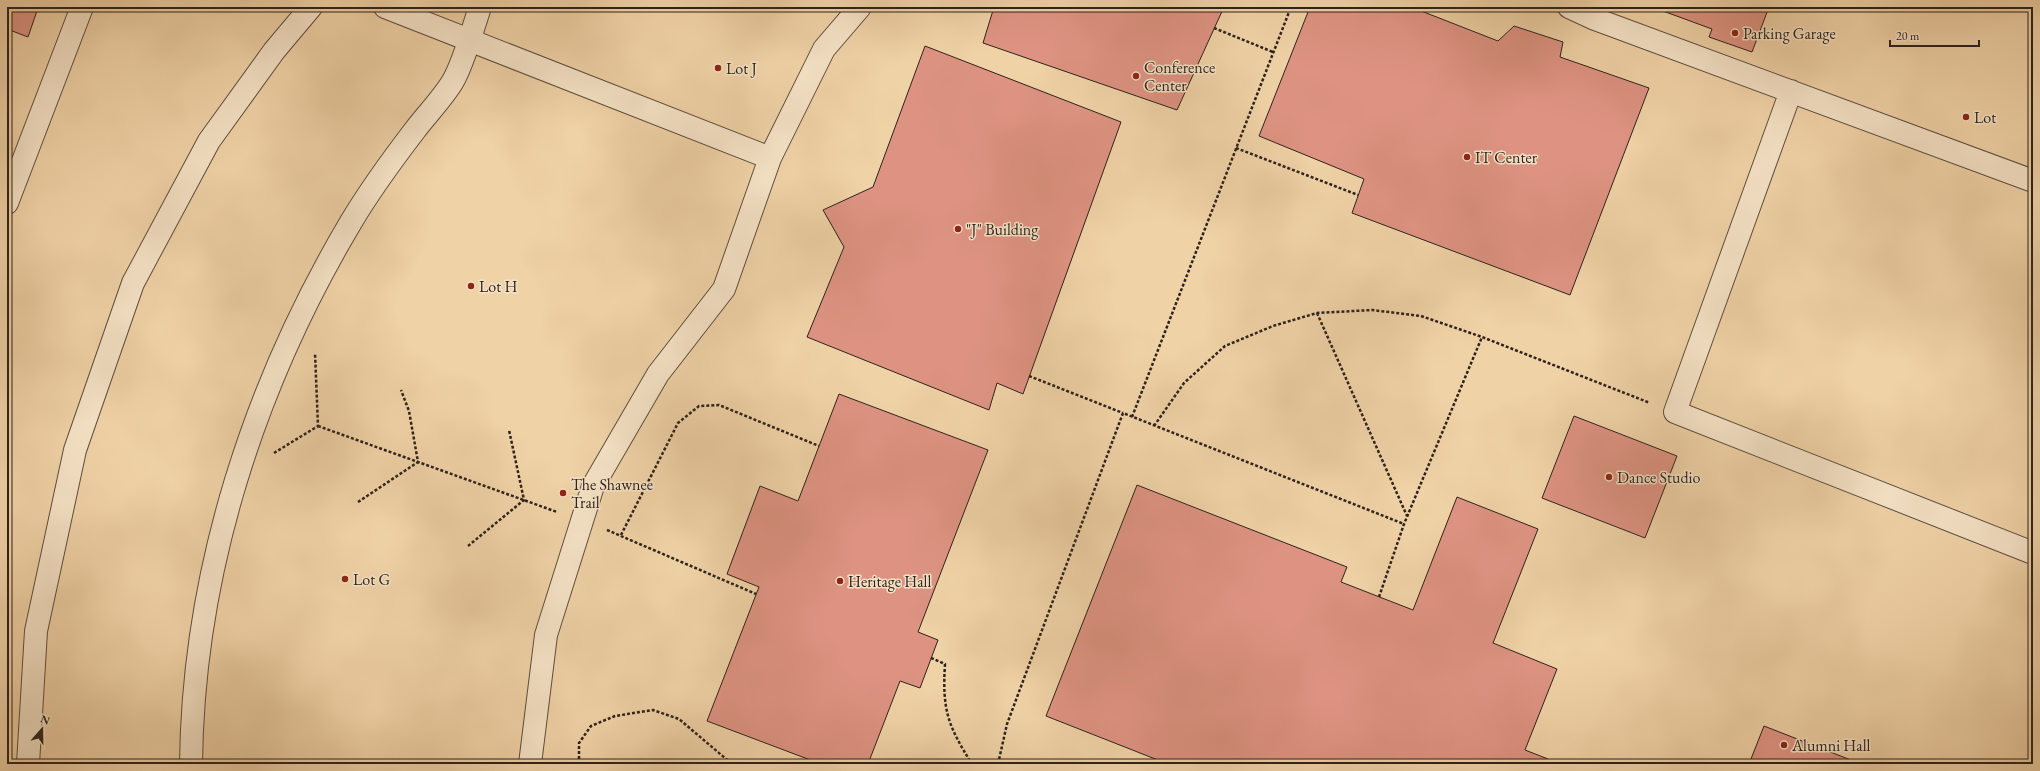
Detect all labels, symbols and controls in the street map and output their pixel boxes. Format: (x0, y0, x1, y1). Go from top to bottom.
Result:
scale bar (1890, 22, 1979, 48)
place label: Parking Garage (1743, 23, 1836, 44)
marker: Parking Garage (1730, 28, 1740, 38)
text: 20 m (1896, 28, 1920, 44)
place label: Conference Center (1144, 57, 1215, 96)
place label: Lot J (726, 58, 757, 79)
marker: Lot J (713, 63, 723, 73)
marker: Conference Center (1131, 71, 1141, 81)
place label: Lot (1974, 107, 1996, 128)
marker: Lot (1961, 112, 1971, 122)
place label: IT Center (1475, 147, 1538, 168)
marker: IT Center (1462, 152, 1472, 162)
place label: "J" Building (966, 219, 1039, 240)
marker: "J" Building (953, 224, 963, 234)
place label: Lot H (479, 276, 517, 297)
marker: Lot H (466, 281, 476, 291)
place label: Dance Studio (1617, 467, 1700, 488)
marker: Dance Studio (1604, 472, 1614, 482)
place label: The Shawnee Trail (571, 474, 653, 513)
marker: The Shawnee Trail (558, 488, 568, 498)
place label: Lot G (353, 569, 390, 590)
place label: Heritage Hall (848, 571, 931, 592)
marker: Lot G (340, 574, 350, 584)
marker: Heritage Hall (835, 576, 845, 586)
north arrow (22, 709, 62, 749)
text: N (39, 712, 52, 728)
place label: Alumni Hall (1791, 735, 1871, 756)
marker: Alumni Hall (1779, 740, 1789, 750)

